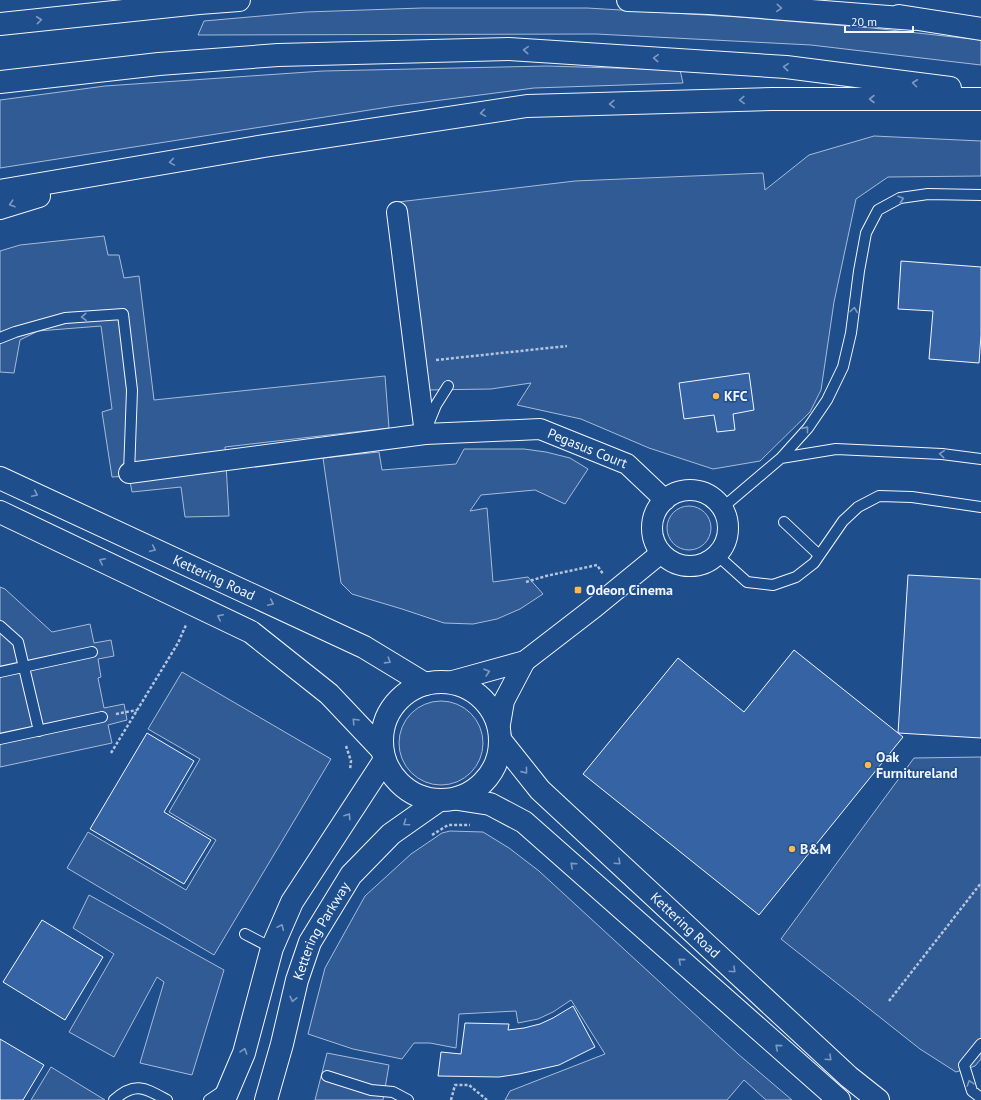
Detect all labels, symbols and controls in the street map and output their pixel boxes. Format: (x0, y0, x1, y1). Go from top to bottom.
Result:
one-way arrow (776, 4, 782, 13)
scale bar (845, 8, 913, 34)
text: 20 m (851, 14, 877, 29)
one-way arrow (36, 15, 42, 24)
one-way arrow (523, 46, 529, 55)
one-way arrow (653, 54, 659, 63)
one-way arrow (783, 62, 789, 71)
one-way arrow (911, 79, 918, 88)
one-way arrow (869, 95, 875, 103)
one-way arrow (739, 96, 745, 104)
one-way arrow (609, 100, 615, 108)
one-way arrow (480, 108, 486, 117)
one-way arrow (169, 157, 175, 166)
one-way arrow (897, 195, 904, 204)
one-way arrow (9, 199, 16, 208)
one-way arrow (849, 307, 858, 314)
one-way arrow (81, 312, 87, 321)
place label: KFC (724, 387, 748, 405)
marker: KFC (711, 391, 721, 401)
street label: Pegasus Court (545, 424, 630, 472)
one-way arrow (802, 427, 809, 434)
one-way arrow (939, 450, 945, 459)
one-way arrow (31, 489, 39, 497)
one-way arrow (150, 544, 157, 552)
street label: Kettering Road (170, 551, 258, 604)
one-way arrow (99, 558, 107, 566)
place label: Odeon Cinema (586, 581, 673, 599)
marker: Odeon Cinema (573, 585, 583, 595)
one-way arrow (267, 598, 275, 606)
one-way arrow (216, 614, 224, 622)
one-way arrow (384, 656, 391, 664)
one-way arrow (483, 668, 490, 677)
one-way arrow (352, 718, 360, 726)
place label: Oak Furnitureland (876, 748, 958, 782)
marker: Oak Furnitureland (863, 760, 873, 770)
one-way arrow (520, 767, 527, 774)
one-way arrow (344, 813, 351, 820)
one-way arrow (404, 818, 411, 825)
place label: B&M (800, 840, 831, 858)
marker: B&M (787, 844, 797, 854)
one-way arrow (613, 857, 621, 865)
one-way arrow (570, 863, 578, 870)
street label: Kettering Parkway (289, 878, 354, 982)
street label: Kettering Road (647, 888, 724, 962)
one-way arrow (276, 923, 284, 931)
one-way arrow (678, 959, 685, 966)
one-way arrow (728, 965, 736, 973)
one-way arrow (289, 996, 297, 1002)
one-way arrow (776, 1044, 783, 1051)
one-way arrow (239, 1048, 248, 1055)
one-way arrow (824, 1053, 831, 1060)
one-way arrow (966, 1080, 975, 1087)

